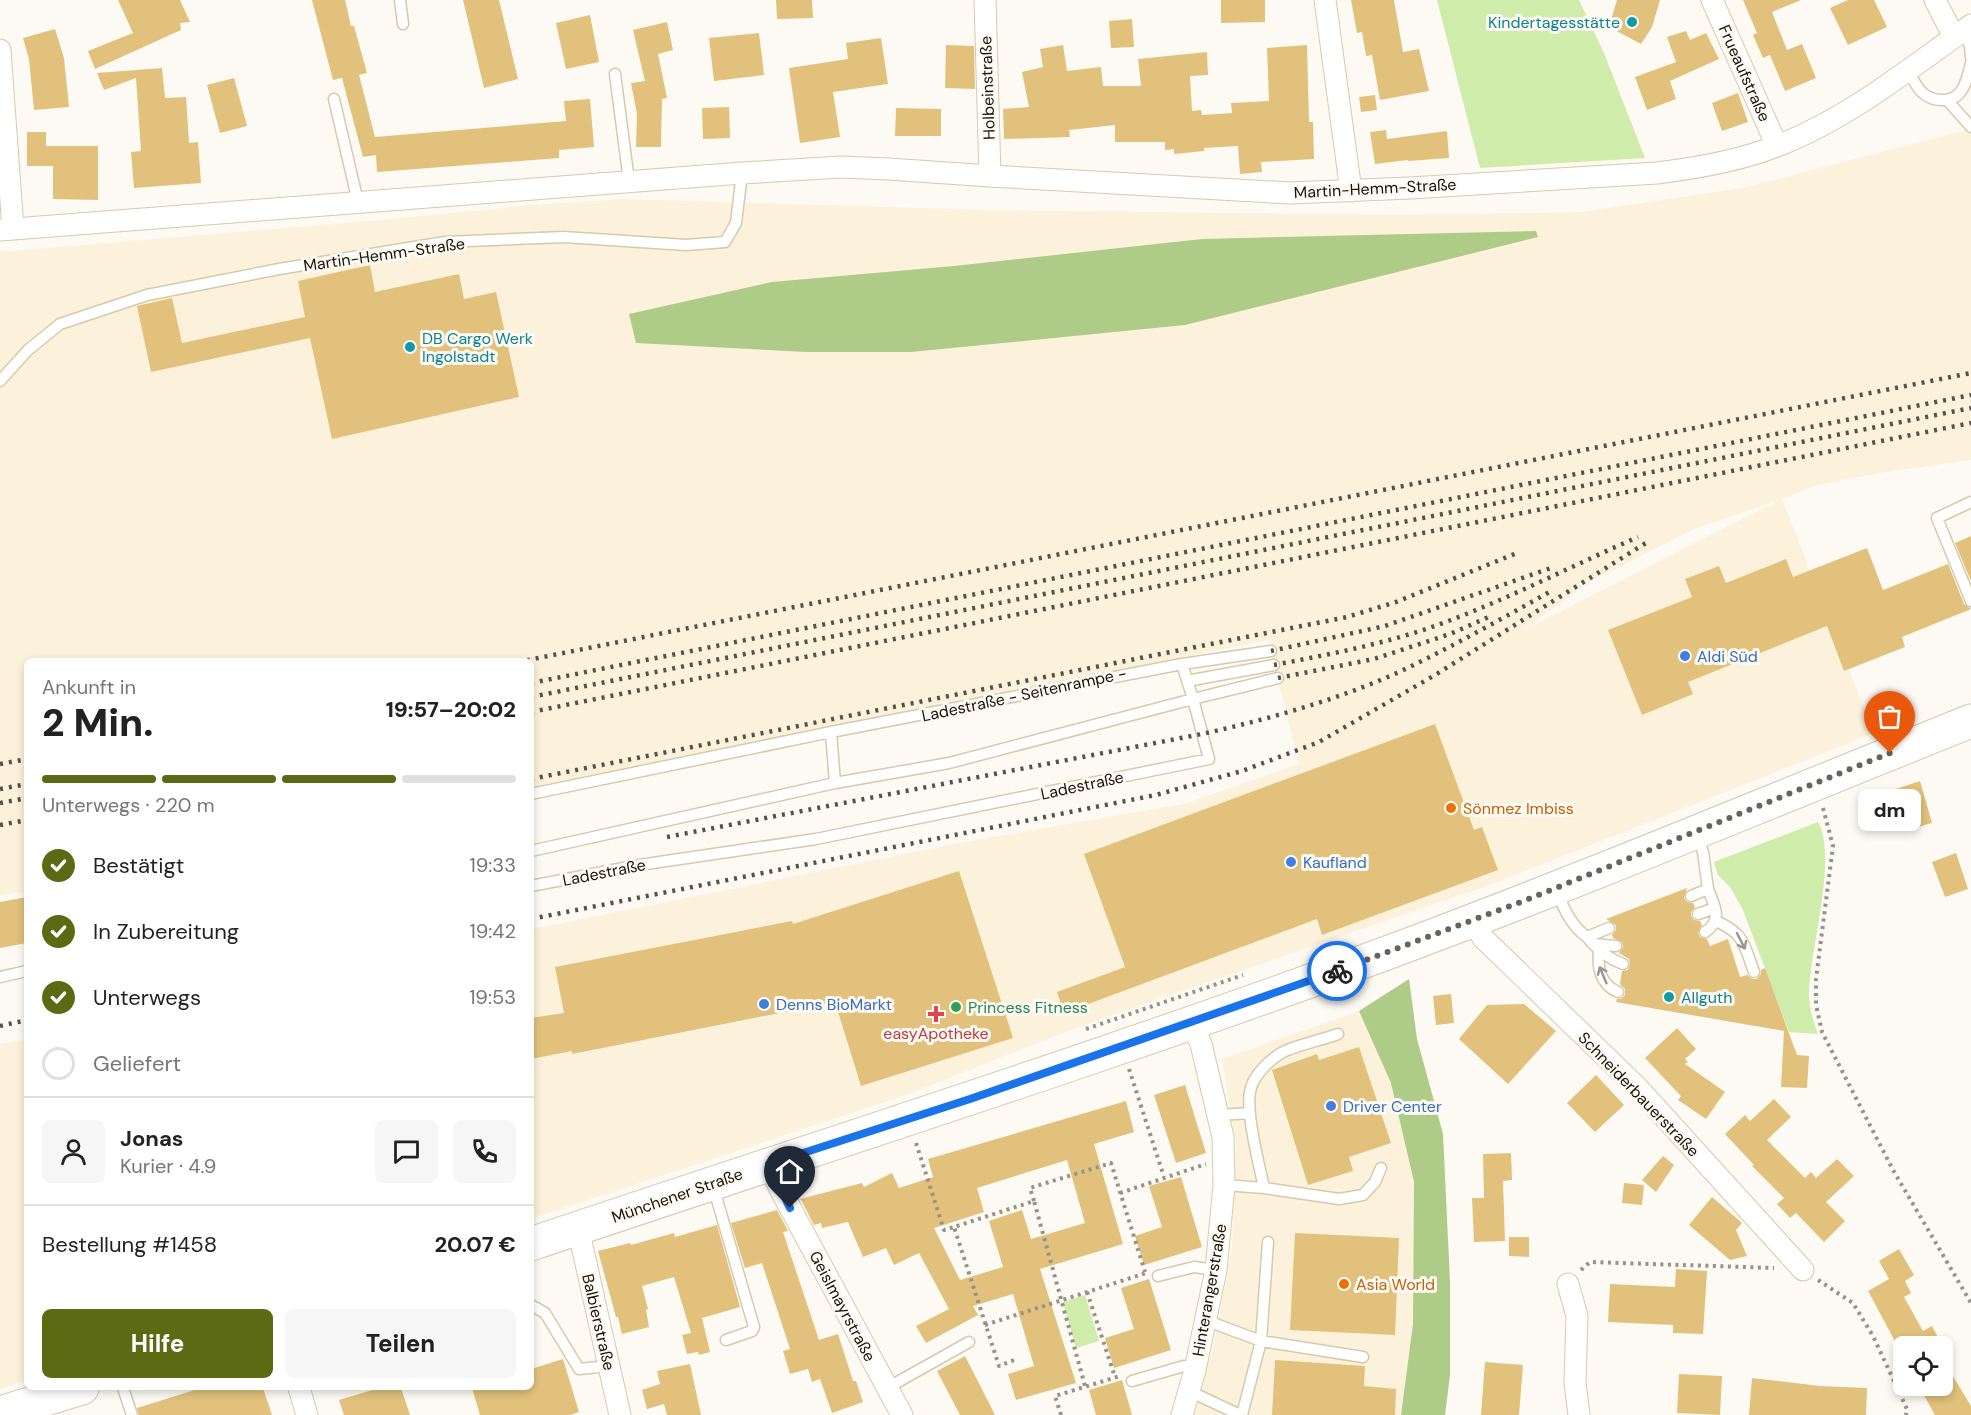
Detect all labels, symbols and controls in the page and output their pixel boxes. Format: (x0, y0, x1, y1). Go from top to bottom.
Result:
place label: Kindertagesstätte (1488, 12, 1620, 33)
marker: Kindertagesstätte (1625, 15, 1639, 29)
street label: Frueaufstraße (1714, 22, 1775, 125)
street label: Holbeinstraße (975, 36, 1000, 140)
street label: Martin-Hemm-Straße (1293, 174, 1457, 203)
street label: Martin-Hemm-Straße (302, 233, 466, 276)
place label: DB Cargo Werk Ingolstadt (422, 328, 533, 367)
marker: DB Cargo Werk Ingolstadt (403, 340, 417, 354)
place label: Aldi Süd (1697, 646, 1758, 667)
marker: Aldi Süd (1678, 649, 1692, 663)
street label: Ladestraße - Seitenrampe - (920, 663, 1128, 726)
text: Ankunft in (42, 674, 136, 700)
pin (1864, 691, 1915, 753)
text: 19:57–20:02 (386, 695, 516, 724)
text: 2 Min. (42, 697, 153, 748)
icon: bag (1873, 700, 1906, 733)
street label: Ladestraße (1039, 766, 1126, 805)
callout: dm (1858, 789, 1922, 831)
text: Unterwegs · 220 m (42, 792, 215, 818)
text: dm (1873, 797, 1906, 823)
place label: Sönmez Imbiss (1463, 798, 1574, 819)
marker: Sönmez Imbiss (1444, 801, 1458, 815)
icon: check (42, 849, 75, 882)
text: Bestätigt (93, 851, 184, 880)
text: 19:33 (470, 852, 516, 878)
place label: Kaufland (1303, 852, 1367, 873)
street label: Ladestraße (561, 854, 647, 891)
marker: Kaufland (1284, 855, 1298, 869)
icon: check (42, 915, 75, 948)
text: In Zubereitung (93, 917, 239, 946)
text: 19:42 (470, 918, 516, 944)
one-way arrow (1735, 932, 1747, 949)
courier (1307, 941, 1367, 1001)
icon: bike (1321, 955, 1354, 988)
one-way arrow (1597, 966, 1608, 984)
icon: check (42, 981, 75, 1014)
text: Unterwegs (93, 983, 201, 1012)
text: 19:53 (469, 984, 516, 1010)
place label: Allguth (1681, 987, 1732, 1008)
marker: Allguth (1662, 990, 1676, 1004)
place label: Denns BioMarkt (776, 994, 892, 1015)
marker: Denns BioMarkt (757, 997, 771, 1011)
place label: Princess Fitness (968, 997, 1088, 1018)
marker: Princess Fitness (949, 1000, 963, 1014)
marker: easyApotheke (929, 1007, 943, 1021)
place label: easyApotheke (883, 1023, 989, 1044)
street label: Schneiderbauerstraße (1574, 1027, 1704, 1161)
text: Geliefert (93, 1049, 181, 1078)
place label: Driver Center (1343, 1096, 1442, 1117)
marker: Driver Center (1324, 1099, 1338, 1113)
button: person (42, 1120, 105, 1183)
button: chat (375, 1120, 438, 1183)
button: phone (453, 1120, 516, 1183)
text: Jonas (120, 1124, 184, 1153)
pin (764, 1146, 815, 1208)
text: Kurier · 4.9 (120, 1153, 216, 1179)
icon: home (773, 1155, 806, 1188)
street label: Münchener Straße (609, 1163, 745, 1228)
street label: Hinterangerstraße (1187, 1222, 1232, 1358)
text: Bestellung #1458 (42, 1230, 217, 1259)
text: 20.07 € (434, 1230, 516, 1259)
street label: Geislmayrstraße (805, 1247, 881, 1365)
street label: Balbierstraße (577, 1272, 620, 1373)
place label: Asia World (1356, 1274, 1435, 1295)
marker: Asia World (1337, 1277, 1351, 1291)
button: Hilfe (42, 1309, 273, 1378)
button: Teilen (285, 1309, 516, 1378)
map controls (1893, 1336, 1953, 1396)
button: locate (1893, 1336, 1953, 1396)

